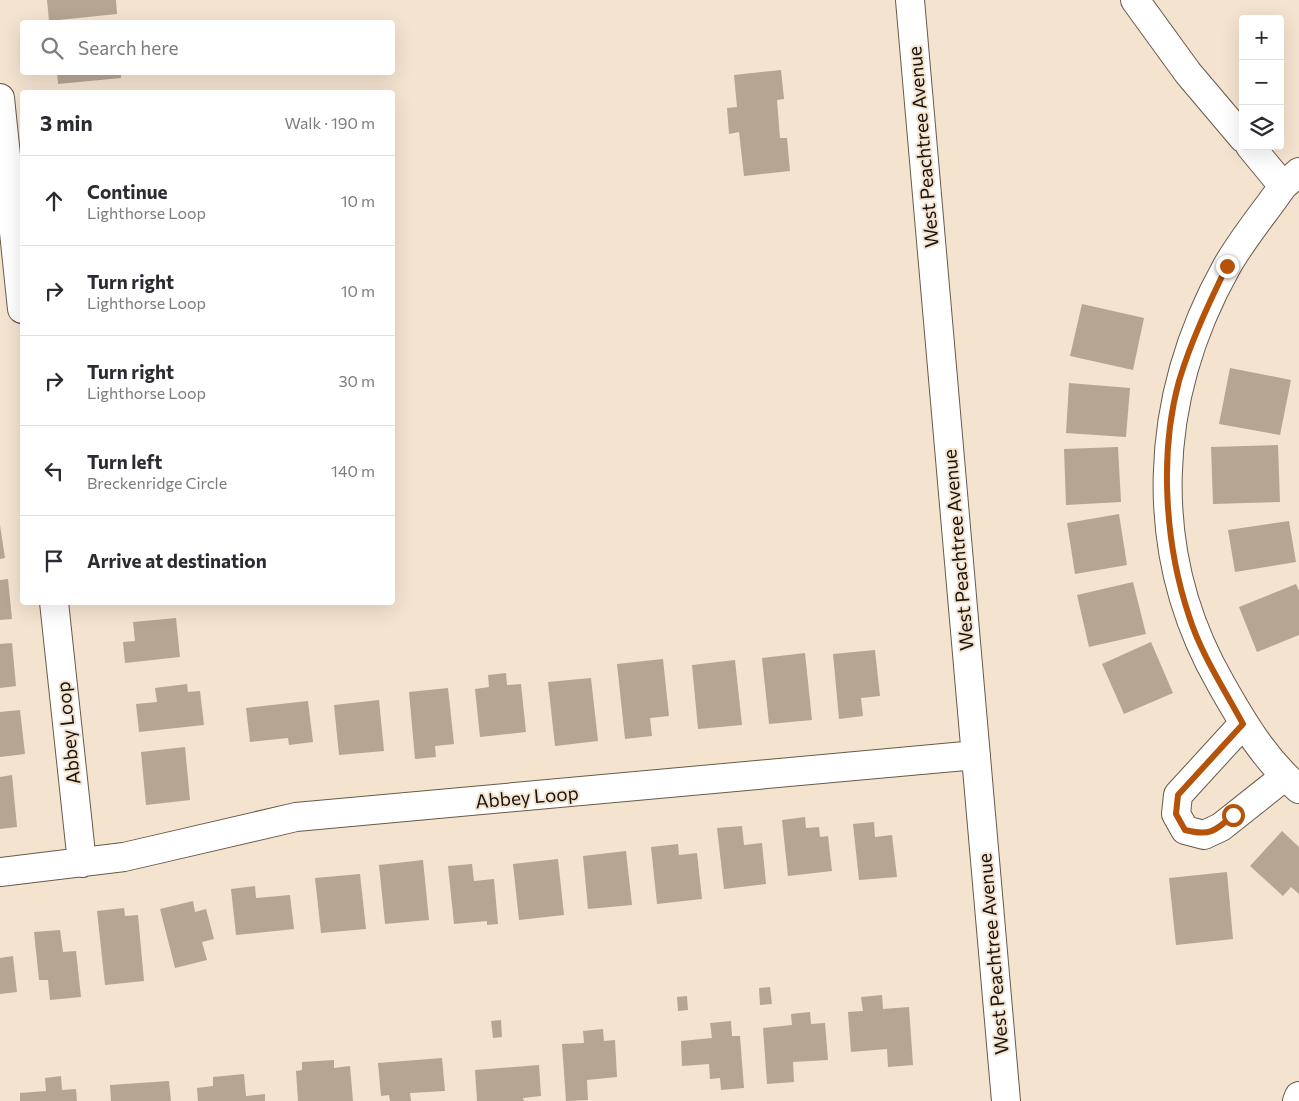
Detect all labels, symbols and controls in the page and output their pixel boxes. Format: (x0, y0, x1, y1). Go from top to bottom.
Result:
map controls (1239, 15, 1284, 150)
button: + (1239, 15, 1284, 60)
search box (20, 20, 395, 75)
icon: search (38, 34, 66, 62)
text: Search here (78, 36, 178, 59)
street label: West Peachtree Avenue (902, 45, 943, 249)
button: − (1239, 60, 1284, 105)
button: layers (1239, 105, 1284, 150)
text: 3 min (40, 110, 93, 135)
text: Walk · 190 m (285, 113, 375, 132)
text: Continue (87, 180, 167, 203)
icon: ahead (40, 187, 68, 215)
text: 10 m (341, 191, 375, 210)
text: Lighthorse Loop (87, 203, 206, 222)
route end (1216, 255, 1239, 278)
text: Turn right (87, 270, 174, 293)
icon: right (40, 277, 68, 305)
text: 10 m (341, 281, 375, 300)
text: Lighthorse Loop (87, 293, 206, 312)
text: Turn right (87, 360, 174, 383)
icon: right (40, 367, 68, 395)
text: 30 m (338, 371, 375, 390)
text: Lighthorse Loop (87, 383, 206, 402)
street label: West Peachtree Avenue (937, 448, 978, 652)
text: Turn left (87, 450, 162, 473)
icon: left (40, 457, 68, 485)
text: 140 m (331, 461, 375, 480)
text: Breckenridge Circle (87, 473, 227, 492)
icon: arrive (40, 547, 68, 575)
text: Arrive at destination (87, 549, 267, 572)
street label: Abbey Loop (51, 680, 84, 786)
street label: Abbey Loop (474, 781, 580, 812)
route start (1222, 804, 1245, 827)
street label: West Peachtree Avenue (972, 852, 1013, 1056)

